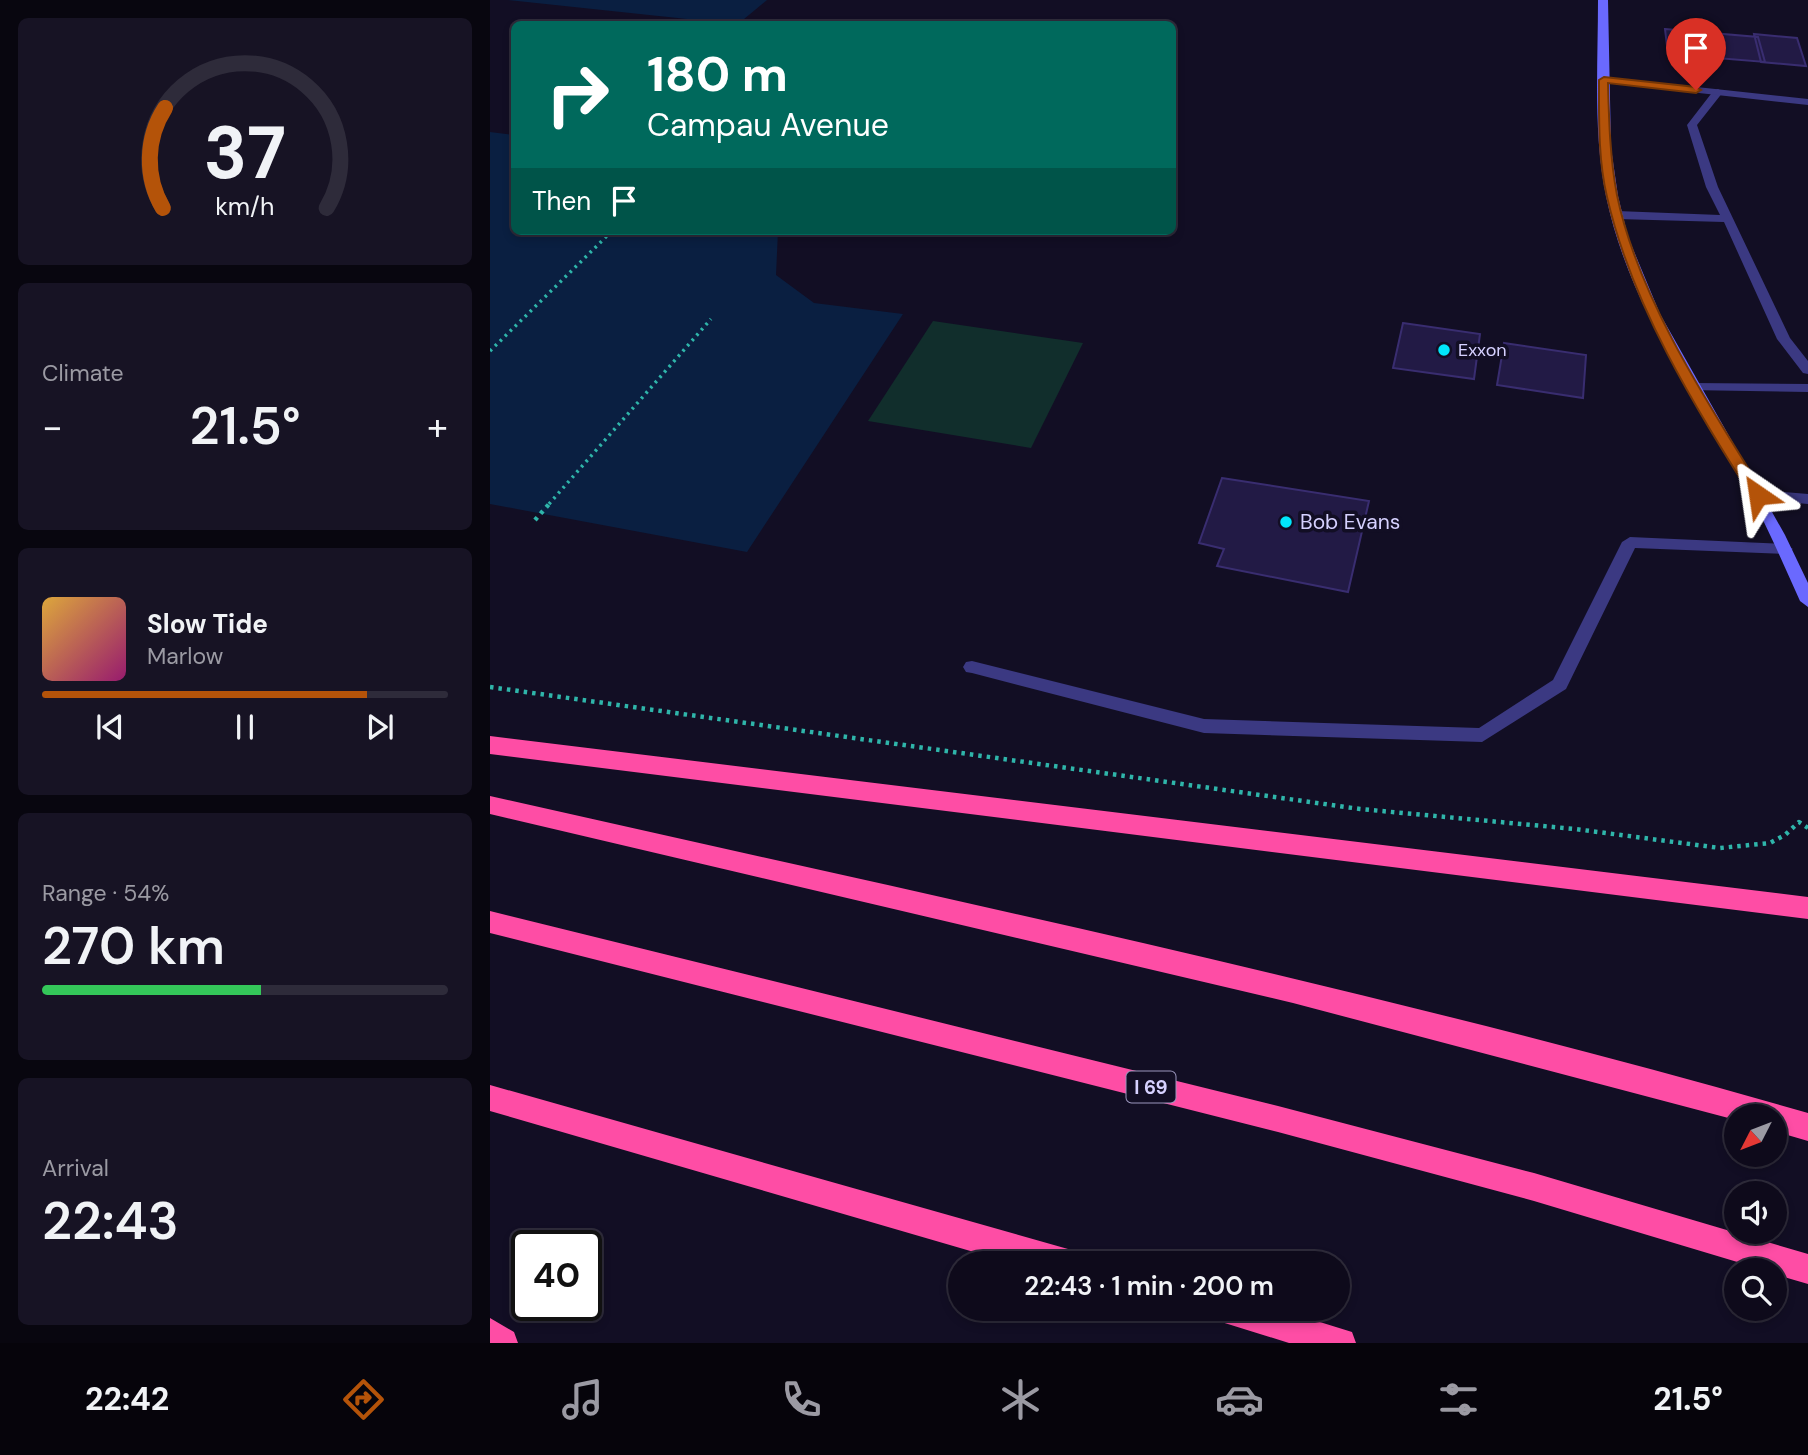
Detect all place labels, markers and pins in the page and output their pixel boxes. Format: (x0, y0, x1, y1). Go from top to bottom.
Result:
pin (1666, 18, 1726, 90)
place label: Exxon (1458, 338, 1507, 362)
marker: Exxon (1436, 342, 1452, 358)
place label: Bob Evans (1300, 508, 1400, 536)
marker: Bob Evans (1278, 514, 1294, 530)

